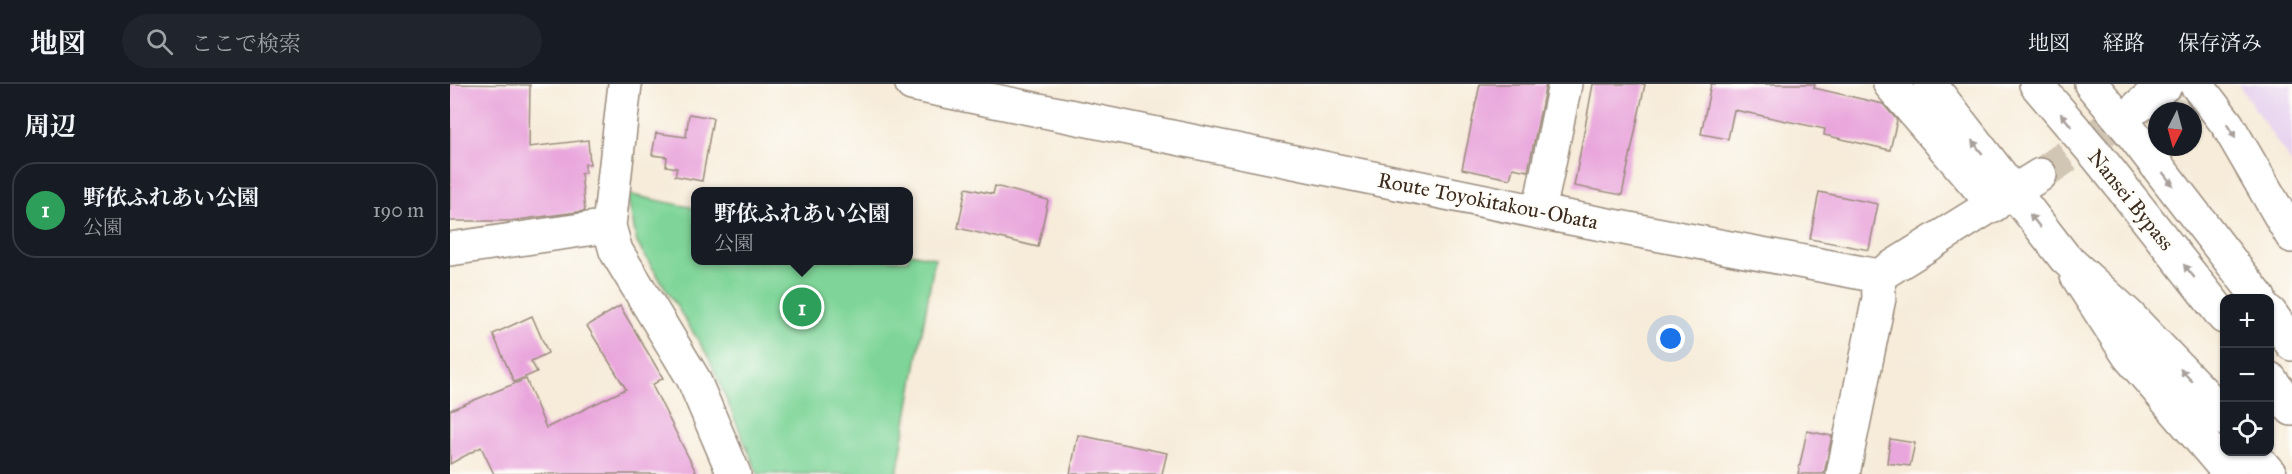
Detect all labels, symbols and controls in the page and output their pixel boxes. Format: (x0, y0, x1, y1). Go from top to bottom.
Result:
search box (122, 14, 542, 68)
icon: search (143, 25, 176, 58)
text: 地図 (30, 26, 86, 61)
text: ここで検索 (191, 30, 301, 57)
text: 地図 (2028, 30, 2070, 56)
text: 経路 (2103, 30, 2145, 56)
text: 保存済み (2178, 30, 2262, 56)
north arrow (2148, 102, 2202, 156)
text: 周辺 (24, 110, 76, 142)
one-way arrow (2060, 113, 2073, 128)
one-way arrow (2225, 123, 2236, 139)
one-way arrow (1971, 139, 1984, 155)
street label: Nansei Bypass (2082, 144, 2180, 256)
street label: Route Toyokitakou-Obata (1376, 167, 1600, 235)
one-way arrow (2161, 171, 2173, 186)
text: 野依ふれあい公園 (83, 184, 259, 211)
popup (691, 187, 913, 265)
text: 1 (42, 198, 49, 222)
text: 190 m (373, 198, 424, 222)
text: 野依ふれあい公園 (714, 200, 890, 227)
one-way arrow (2030, 213, 2042, 228)
text: 公園 (83, 215, 123, 239)
text: 公園 (714, 231, 754, 255)
one-way arrow (2182, 263, 2195, 279)
pin: 1 (782, 284, 822, 330)
map controls (2220, 294, 2274, 456)
button: + (2220, 294, 2274, 348)
your location (1656, 324, 1685, 353)
button: − (2220, 348, 2274, 402)
one-way arrow (2180, 368, 2193, 383)
button: locate (2220, 402, 2274, 456)

